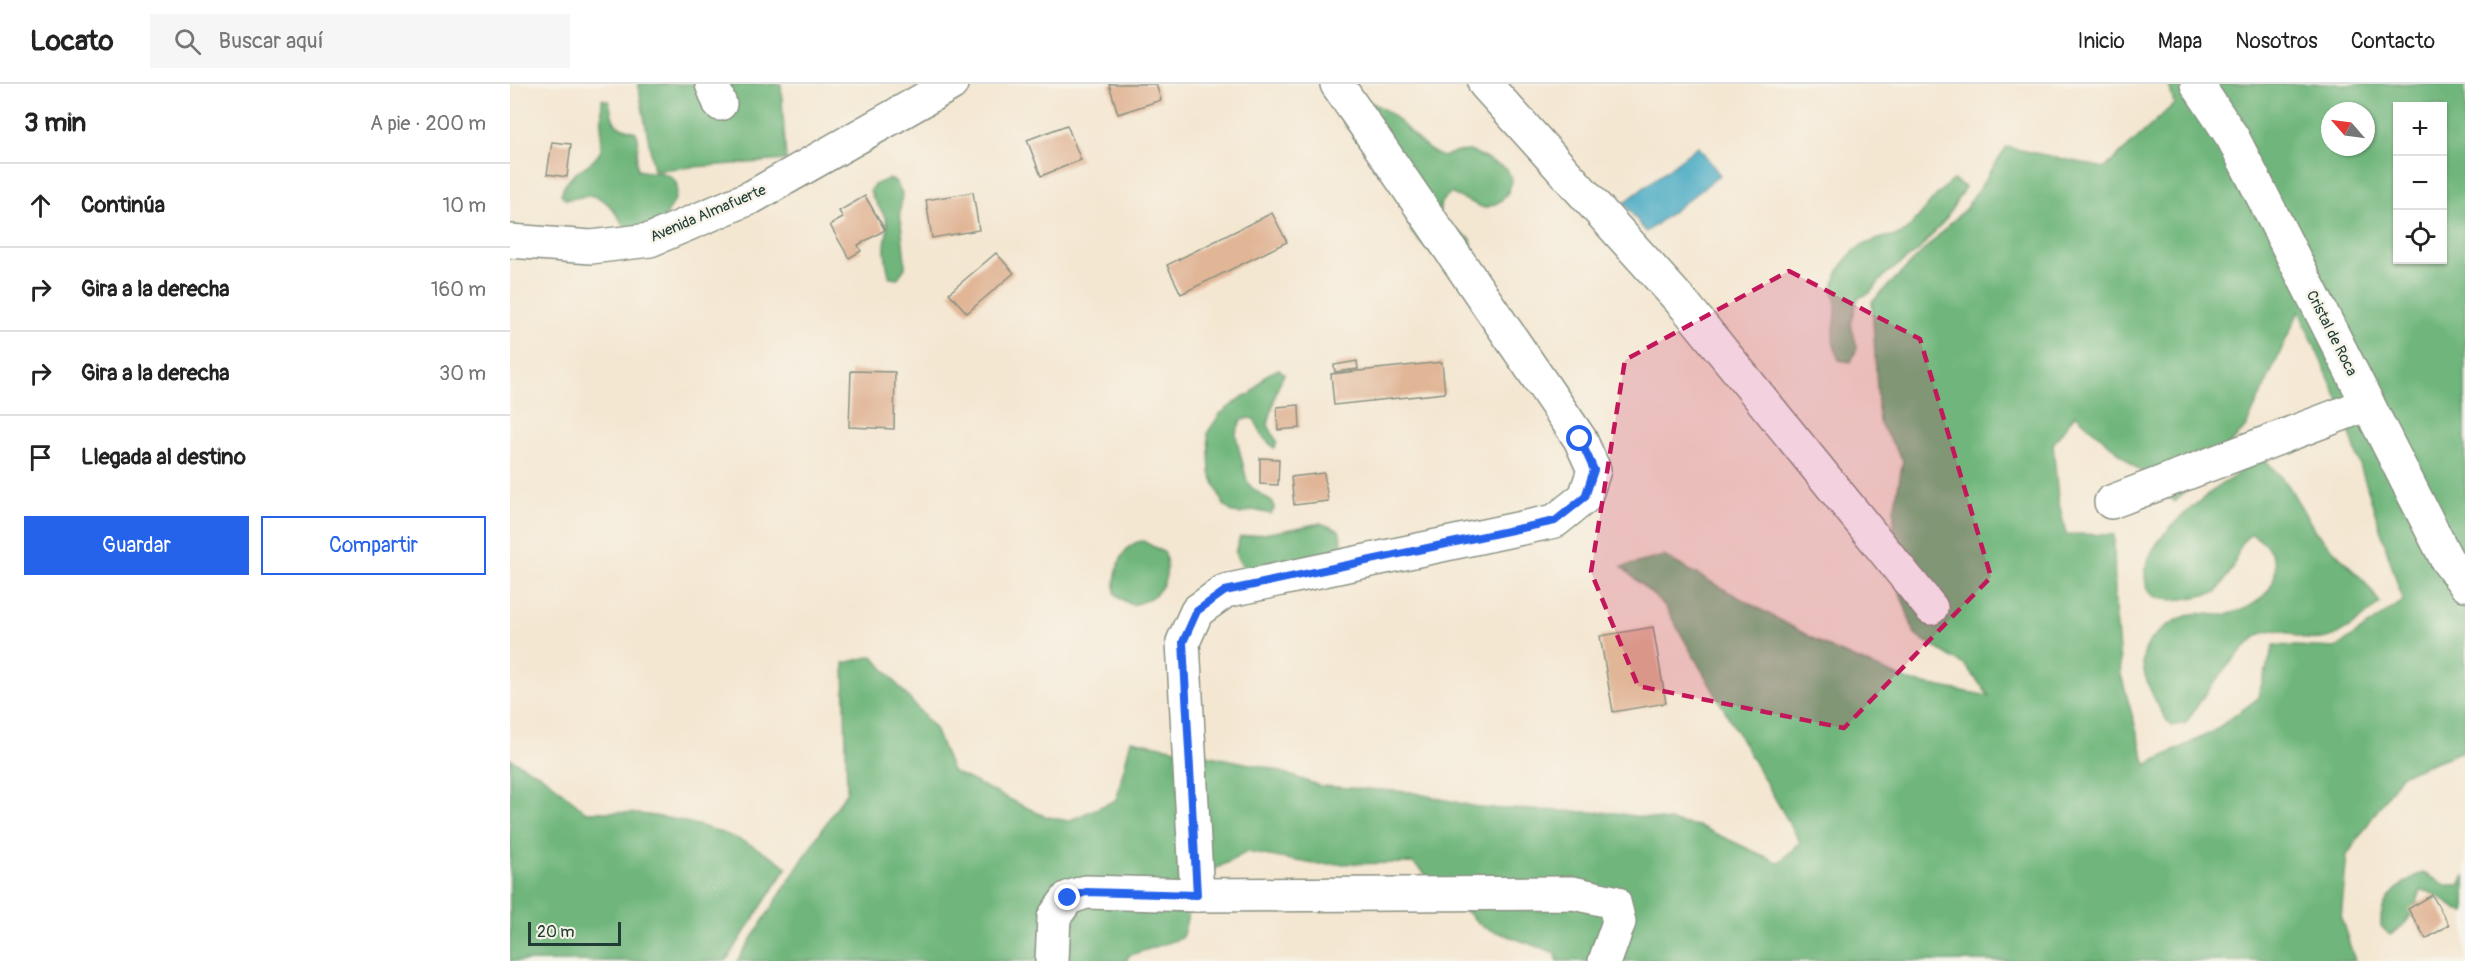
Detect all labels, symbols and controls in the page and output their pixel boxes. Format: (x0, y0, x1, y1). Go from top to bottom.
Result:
search box (150, 14, 570, 68)
text: Locato (30, 24, 114, 59)
icon: search (171, 25, 204, 58)
text: Buscar aquí (219, 27, 324, 55)
text: Inicio (2078, 28, 2125, 55)
text: Mapa (2158, 28, 2202, 55)
text: Nosotros (2235, 28, 2318, 55)
text: Contacto (2351, 28, 2435, 55)
north arrow (2321, 102, 2375, 156)
map controls (2393, 102, 2447, 264)
button: + (2393, 102, 2447, 156)
text: 3 min (24, 107, 86, 139)
text: A pie · 200 m (370, 111, 486, 136)
button: − (2393, 156, 2447, 210)
street label: Avenida Almafuerte (647, 180, 770, 246)
icon: ahead (24, 189, 57, 222)
text: Continúa (81, 191, 165, 219)
text: 10 m (442, 193, 486, 218)
button: locate (2393, 210, 2447, 264)
icon: right (24, 273, 57, 306)
text: Gira a la derecha (81, 275, 229, 303)
text: 160 m (431, 277, 486, 302)
street label: Cristal de Roca (2302, 287, 2361, 379)
icon: right (24, 357, 57, 390)
text: Gira a la derecha (81, 359, 229, 387)
text: 30 m (439, 361, 486, 386)
route start (1566, 425, 1592, 451)
icon: arrive (24, 441, 57, 474)
text: Llegada al destino (81, 443, 246, 471)
button: Guardar (24, 516, 249, 575)
button: Compartir (261, 516, 486, 575)
route end (1054, 884, 1080, 910)
scale bar (528, 919, 621, 946)
text: 20 m (537, 922, 575, 942)

